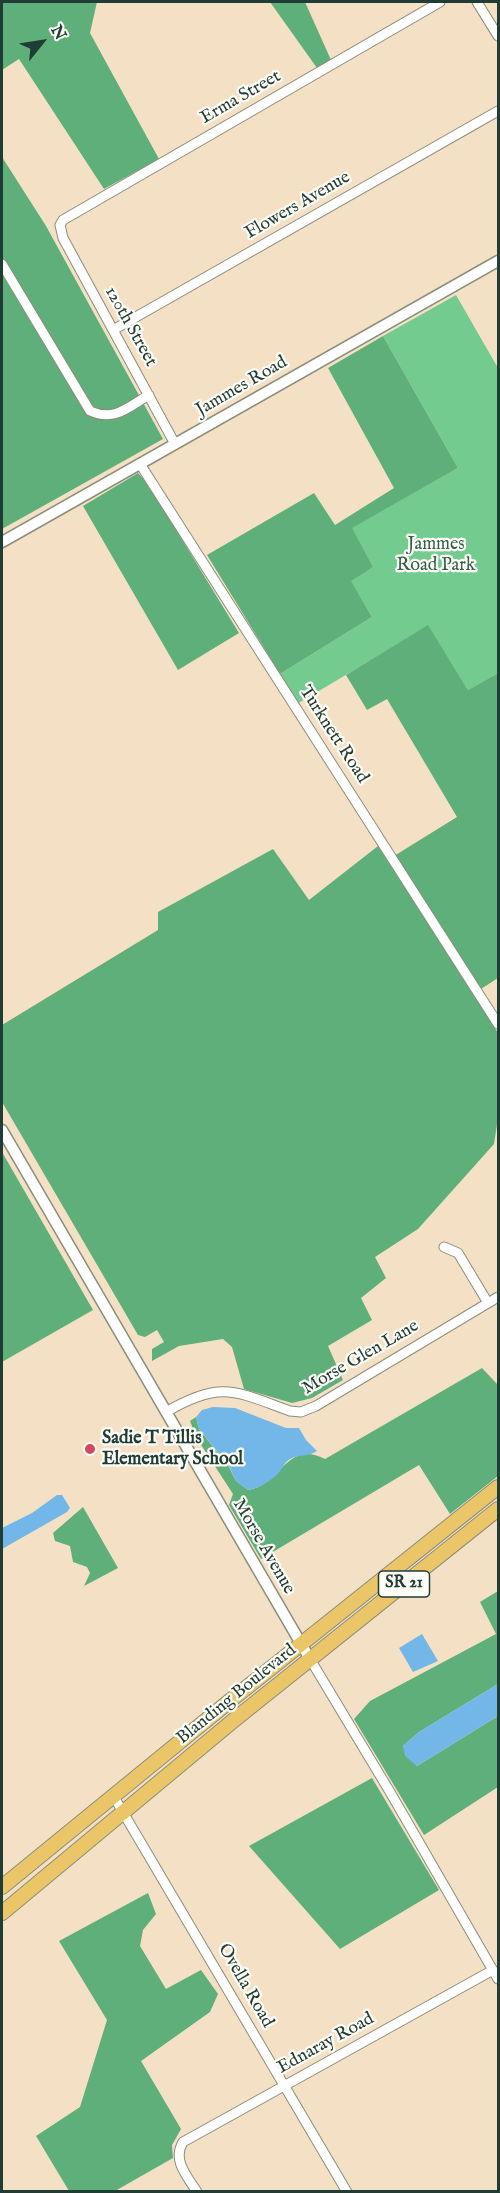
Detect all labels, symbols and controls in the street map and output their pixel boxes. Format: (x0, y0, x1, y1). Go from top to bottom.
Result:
north arrow (12, 12, 72, 72)
text: N (45, 22, 70, 44)
street label: Erma Street (197, 66, 285, 130)
street label: Flowers Avenue (242, 167, 354, 245)
street label: 120th Street (99, 283, 161, 371)
street label: Jammes Road (193, 352, 291, 422)
park label: Jammes Road Park (397, 534, 475, 576)
street label: Turknett Road (293, 682, 373, 788)
street label: Morse Glen Lane (299, 1316, 423, 1400)
place label: Sadie T Tillis Elementary School (102, 1428, 243, 1470)
marker: Sadie T Tillis Elementary School (83, 1442, 97, 1456)
street label: Morse Avenue (227, 1495, 299, 1599)
road number: SR 21 (378, 1571, 430, 1597)
street label: Blanding Boulevard (173, 1640, 301, 1750)
street label: Ovella Road (212, 1940, 278, 2032)
street label: Ednaray Road (274, 2009, 378, 2079)

